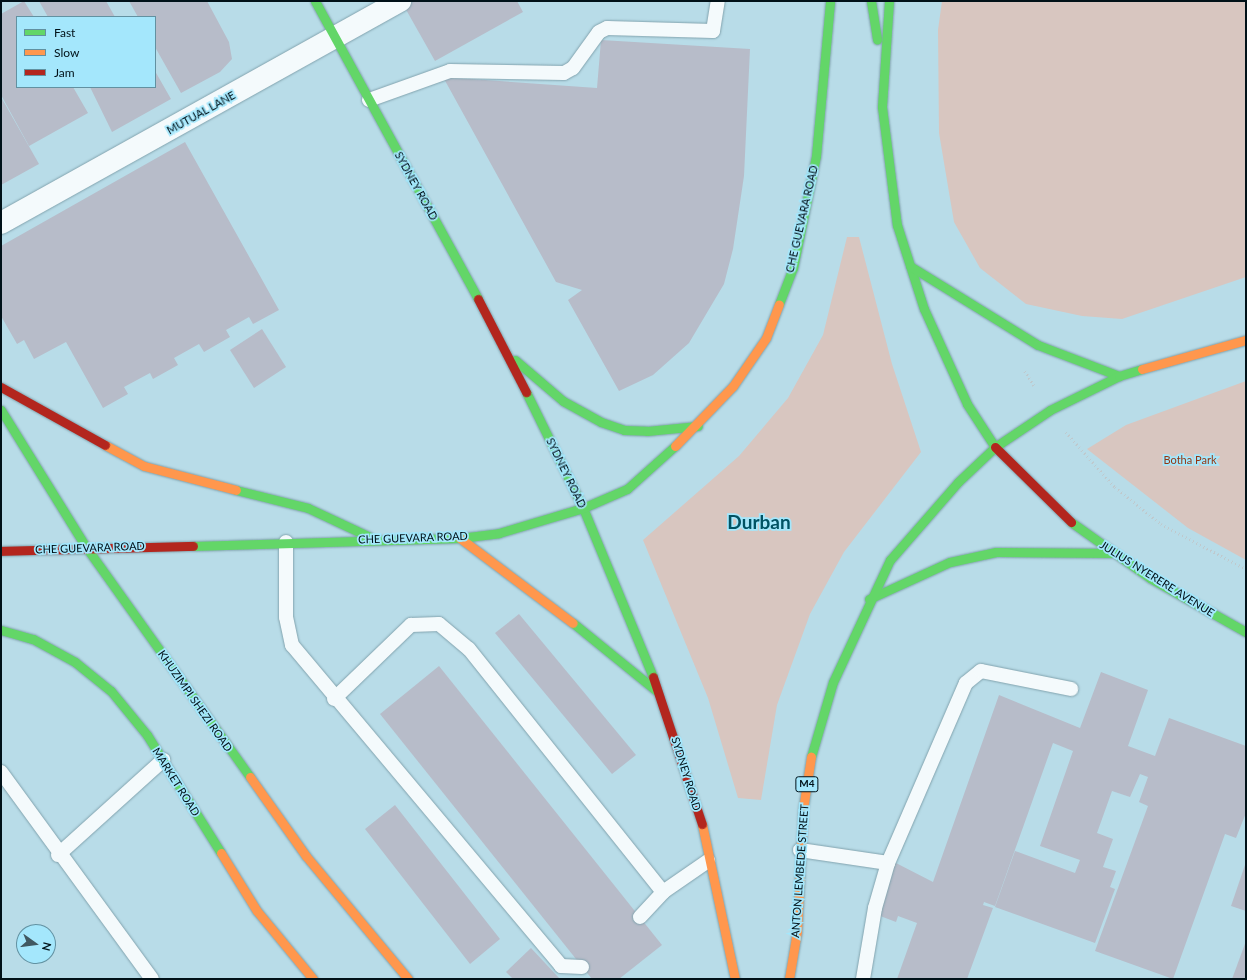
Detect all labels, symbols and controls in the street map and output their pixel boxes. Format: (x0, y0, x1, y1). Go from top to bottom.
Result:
legend (16, 16, 156, 88)
text: Fast (54, 25, 75, 40)
text: Slow (54, 45, 79, 60)
text: Jam (54, 65, 75, 80)
street label: MUTUAL LANE (164, 89, 238, 137)
street label: SYDNEY ROAD (392, 149, 440, 223)
street label: CHE GUEVARA ROAD (783, 164, 821, 274)
street label: SYDNEY ROAD (543, 436, 589, 510)
park label: Botha Park (1163, 453, 1217, 467)
district label: Durban (727, 511, 791, 533)
street label: CHE GUEVARA ROAD (358, 529, 468, 547)
street label: JULIUS NYERERE AVENUE (1097, 538, 1217, 620)
street label: CHE GUEVARA ROAD (35, 539, 145, 557)
street label: KHUZIMPI SHEZI ROAD (155, 648, 235, 754)
street label: SYDNEY ROAD (668, 735, 704, 813)
street label: MARKET ROAD (150, 745, 202, 819)
road number: M4 (795, 776, 819, 792)
street label: ANTON LEMBEDE STREET (789, 804, 811, 938)
north arrow (16, 924, 56, 964)
text: N (40, 941, 54, 952)

